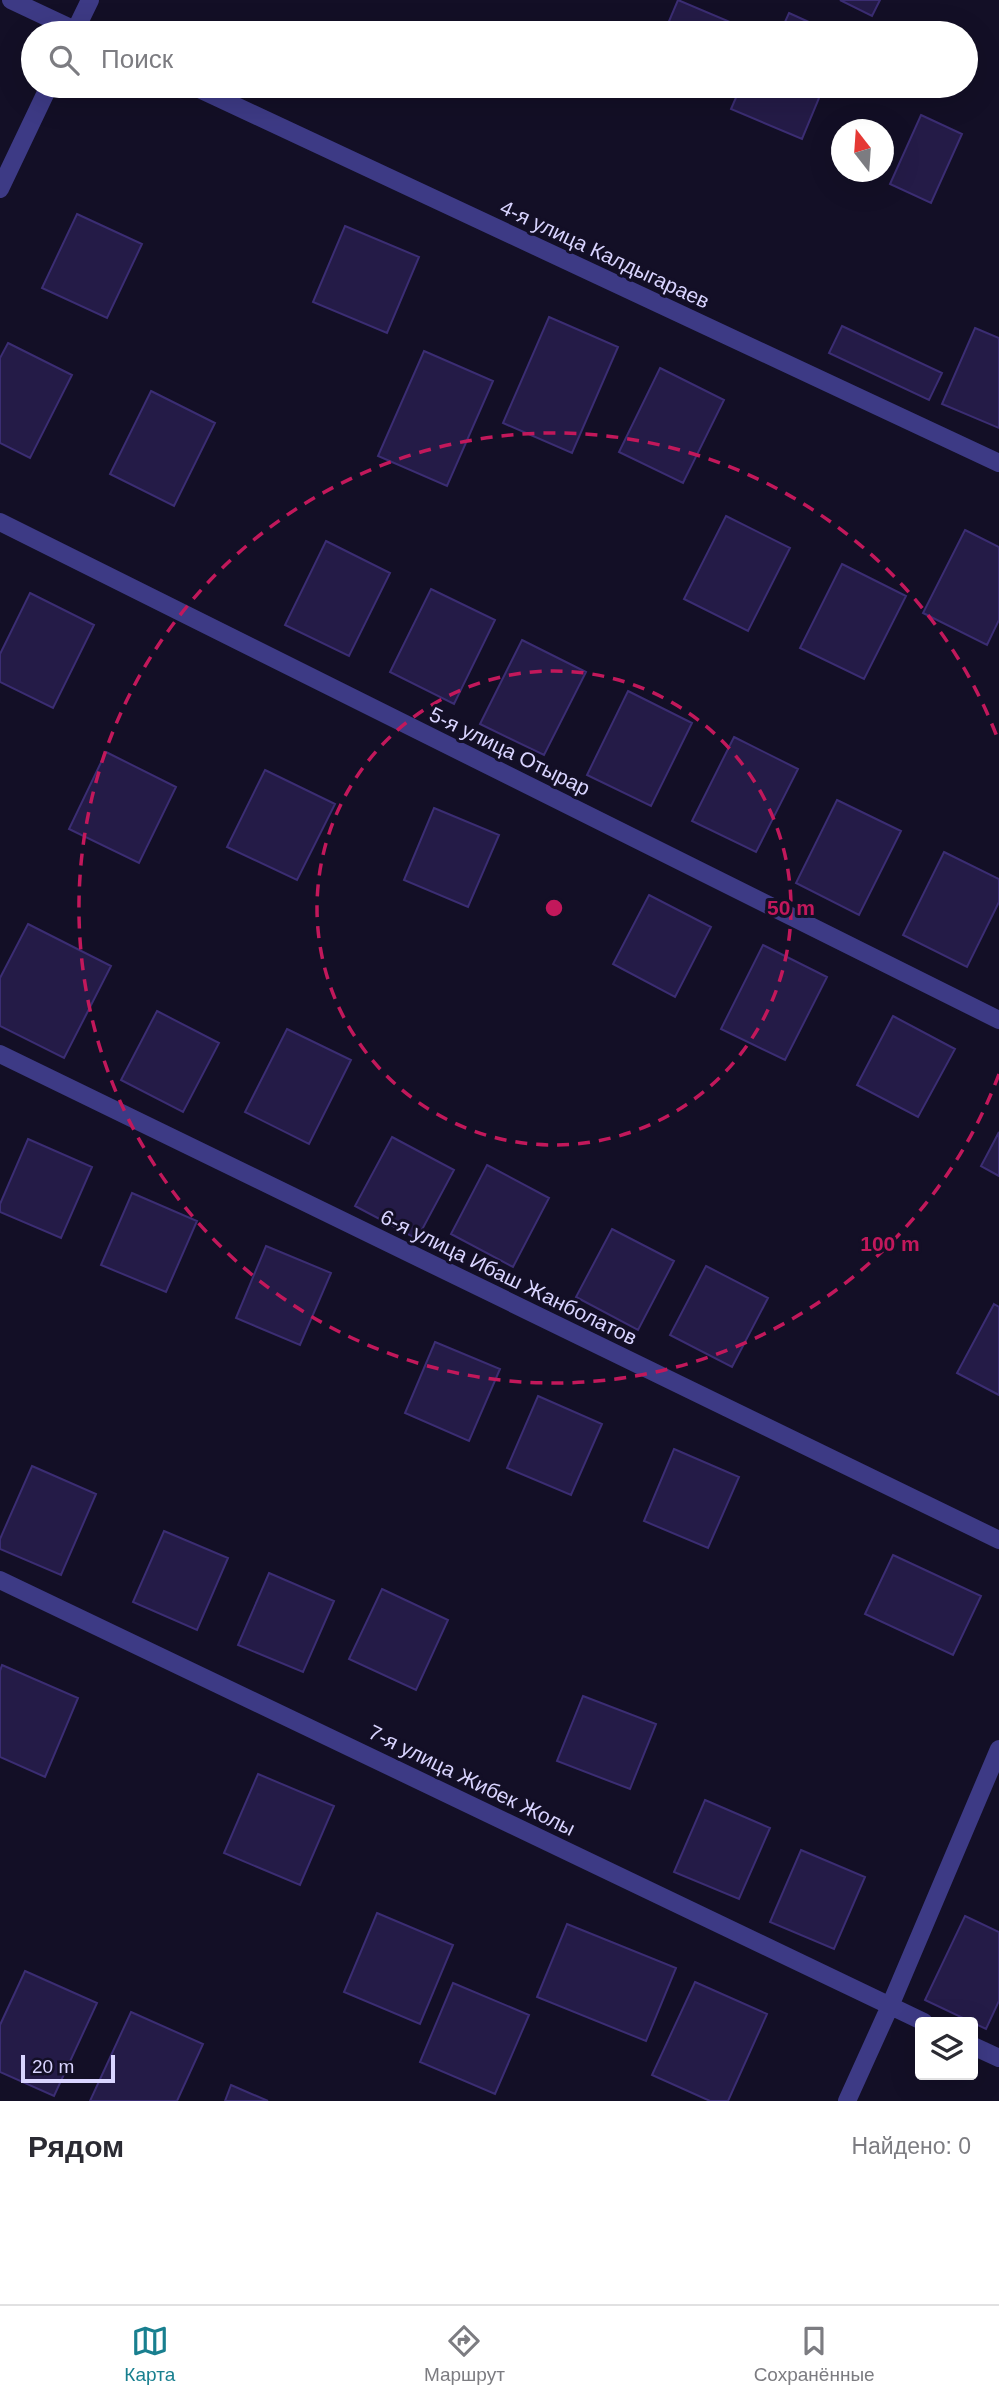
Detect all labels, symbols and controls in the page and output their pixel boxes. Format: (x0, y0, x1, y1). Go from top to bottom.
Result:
search box (21, 21, 978, 98)
icon: search (45, 41, 83, 79)
text: Поиск (101, 44, 173, 74)
north arrow (831, 119, 894, 182)
street label: 4-я улица Калдыгараев (497, 195, 713, 313)
street label: 5-я улица Отырар (426, 702, 594, 800)
centre of rings (542, 896, 566, 920)
text: 50 m (767, 896, 815, 919)
street label: 6-я улица Ибаш Жанболатов (377, 1205, 641, 1349)
text: 100 m (860, 1232, 920, 1255)
street label: 7-я улица Жибек Жолы (365, 1720, 579, 1840)
map controls (915, 2017, 978, 2080)
button: layers (915, 2017, 978, 2080)
scale bar (21, 2052, 116, 2084)
text: 20 m (32, 2056, 74, 2077)
text: Рядом (28, 2130, 124, 2163)
text: Найдено: 0 (851, 2133, 971, 2159)
tab: Карта (124, 2322, 175, 2386)
tab: Маршрут (424, 2322, 505, 2386)
tab: Сохранённые (754, 2322, 875, 2386)

